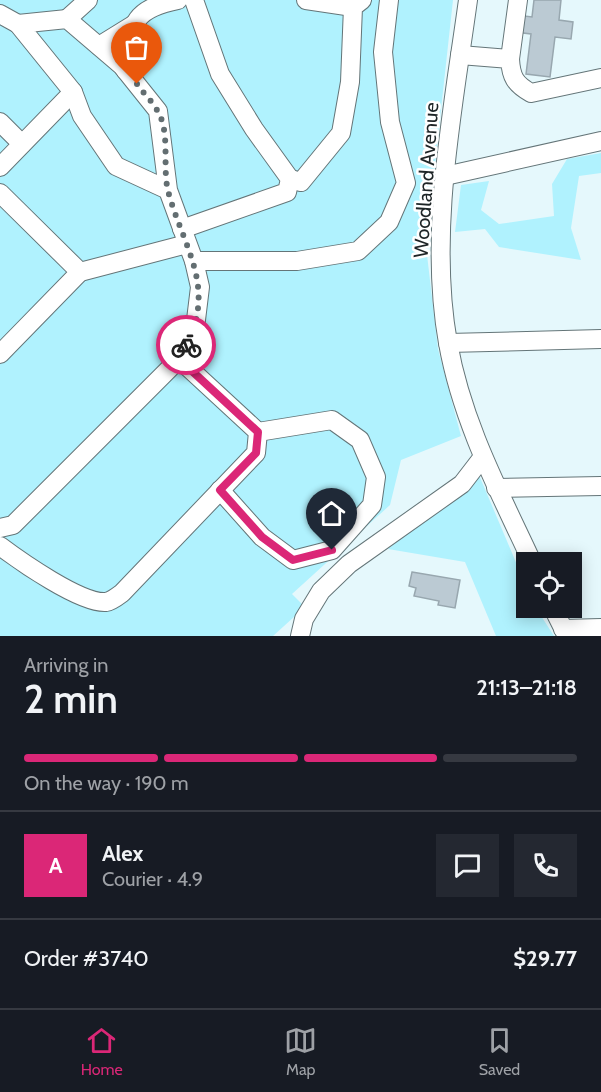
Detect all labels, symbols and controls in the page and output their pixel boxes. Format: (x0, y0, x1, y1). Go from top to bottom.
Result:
pin (111, 22, 162, 84)
icon: bag (120, 31, 153, 64)
street label: Woodland Avenue (409, 101, 443, 259)
courier (156, 315, 216, 375)
icon: bike (170, 329, 203, 362)
pin (306, 488, 357, 550)
icon: home (315, 497, 348, 530)
map controls (516, 552, 582, 618)
button: locate (516, 552, 582, 618)
text: Arriving in (24, 653, 108, 677)
text: 21:13–21:18 (476, 674, 577, 701)
text: 2 min (24, 675, 118, 723)
text: On the way · 190 m (24, 771, 189, 795)
button: chat (436, 834, 499, 897)
button: phone (514, 834, 577, 897)
text: Alex (102, 840, 143, 867)
text: A (49, 852, 62, 879)
text: Courier · 4.9 (102, 867, 203, 891)
text: Order #3740 (24, 945, 149, 972)
text: $29.77 (513, 945, 577, 972)
tab: Home (81, 1024, 123, 1079)
tab: Map (284, 1024, 317, 1079)
tab: Saved (479, 1024, 520, 1079)

